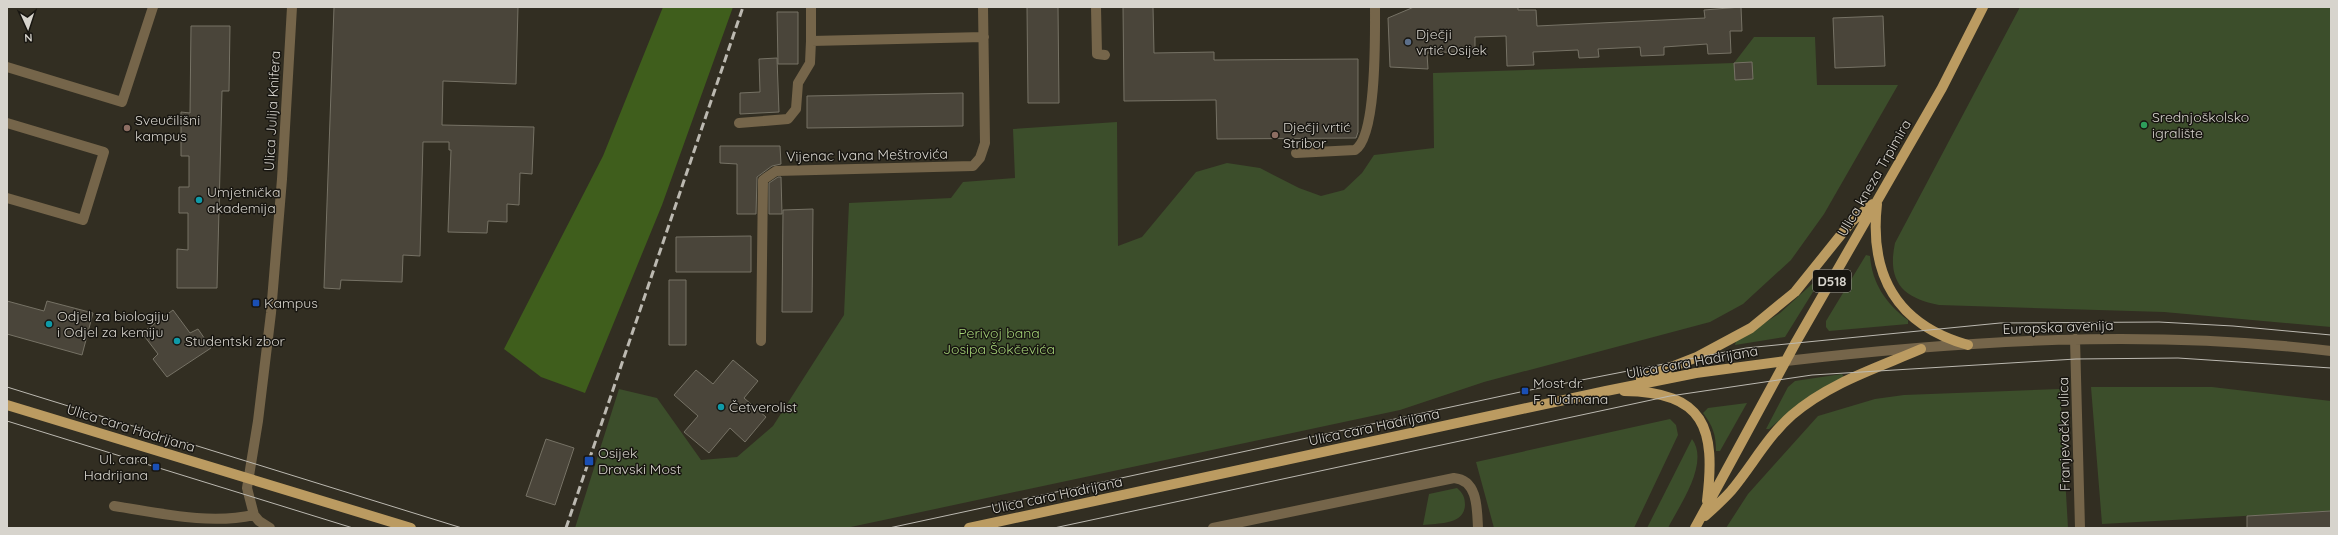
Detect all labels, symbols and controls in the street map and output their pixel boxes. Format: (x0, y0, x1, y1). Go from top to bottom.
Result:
north arrow (8, 8, 48, 48)
place label: Dječji vrtić Osijek (1416, 25, 1487, 59)
text: N (24, 31, 33, 45)
marker: Dječji vrtić Osijek (1403, 37, 1413, 47)
street label: Ulica Julija Knifera (260, 50, 284, 172)
place label: Srednjoškolsko igralište (2152, 108, 2249, 142)
place label: Sveučilišni kampus (135, 111, 200, 145)
street label: Ulica kneza Trpimira (1833, 116, 1915, 240)
place label: Dječji vrtić Stribor (1283, 118, 1350, 152)
marker: Srednjoškolsko igralište (2139, 120, 2149, 130)
marker: Sveučilišni kampus (122, 123, 132, 133)
marker: Dječji vrtić Stribor (1270, 130, 1280, 140)
street label: Vijenac Ivana Meštrovića (786, 145, 948, 165)
place label: Umjetnička akademija (207, 183, 280, 217)
marker: Umjetnička akademija (194, 195, 204, 205)
road number: D518 (1813, 270, 1851, 292)
place label: Kampus (264, 294, 318, 312)
marker: Kampus (251, 298, 261, 308)
place label: Odjel za biologiju i Odjel za kemiju (57, 307, 169, 341)
street label: Europska avenija (2002, 316, 2114, 338)
marker: Odjel za biologiju i Odjel za kemiju (44, 319, 54, 329)
park label: Perivoj bana Josipa Šokčevića (943, 324, 1055, 358)
place label: Studentski zbor (185, 332, 286, 350)
marker: Studentski zbor (172, 336, 182, 346)
street label: Ulica cara Hadrijana (1625, 342, 1759, 382)
place label: Most dr. F. Tuđmana (1533, 374, 1608, 408)
street label: Franjevačka ulica (2054, 377, 2074, 491)
marker: Most dr. F. Tuđmana (1520, 386, 1530, 396)
place label: Četverolist (729, 398, 797, 416)
street label: Ulica cara Hadrijana (65, 400, 197, 456)
marker: Četverolist (716, 402, 726, 412)
street label: Ulica cara Hadrijana (1307, 404, 1441, 450)
place label: Osijek Dravski Most (598, 444, 681, 478)
place label: Ul. cara Hadrijana (84, 450, 148, 484)
marker: Osijek Dravski Most (583, 455, 595, 467)
marker: Ul. cara Hadrijana (151, 462, 161, 472)
street label: Ulica cara Hadrijana (990, 472, 1124, 518)

